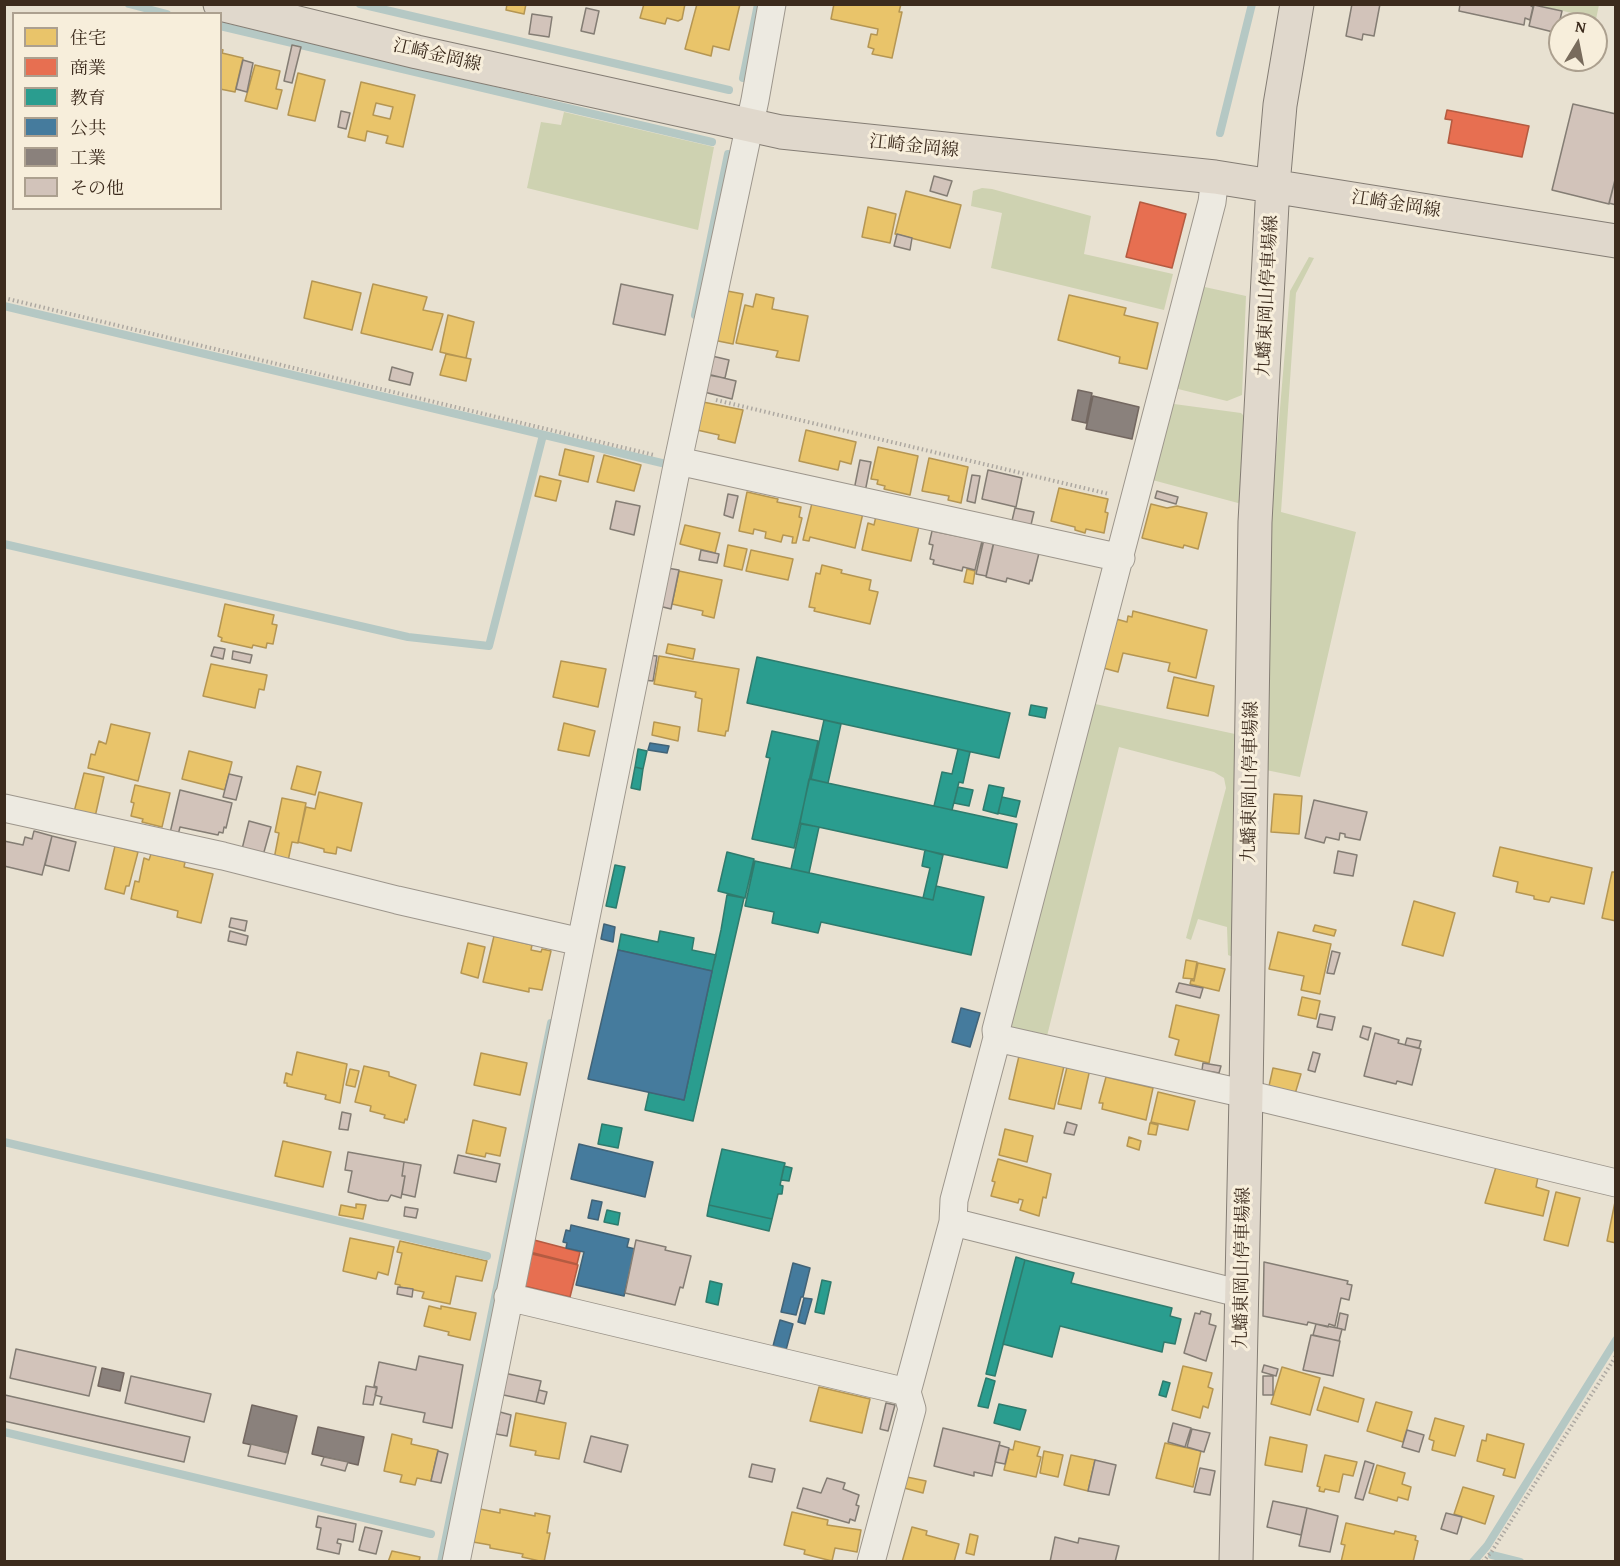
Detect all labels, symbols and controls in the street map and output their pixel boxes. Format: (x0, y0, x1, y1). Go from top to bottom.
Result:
legend (12, 12, 222, 210)
north arrow (1548, 12, 1608, 72)
text: N (1573, 13, 1588, 39)
text: 住宅 (70, 24, 106, 51)
street label: 江崎金岡線 (391, 35, 483, 77)
text: 商業 (70, 54, 106, 81)
text: 教育 (70, 84, 106, 111)
text: 公共 (70, 114, 106, 141)
street label: 江崎金岡線 (868, 132, 960, 162)
text: 工業 (70, 144, 106, 171)
text: その他 (70, 174, 124, 201)
street label: 江崎金岡線 (1350, 187, 1442, 223)
street label: 九蟠東岡山停車場線 (1253, 215, 1283, 377)
street label: 九蟠東岡山停車場線 (1239, 701, 1263, 863)
street label: 九蟠東岡山停車場線 (1231, 1187, 1255, 1349)

